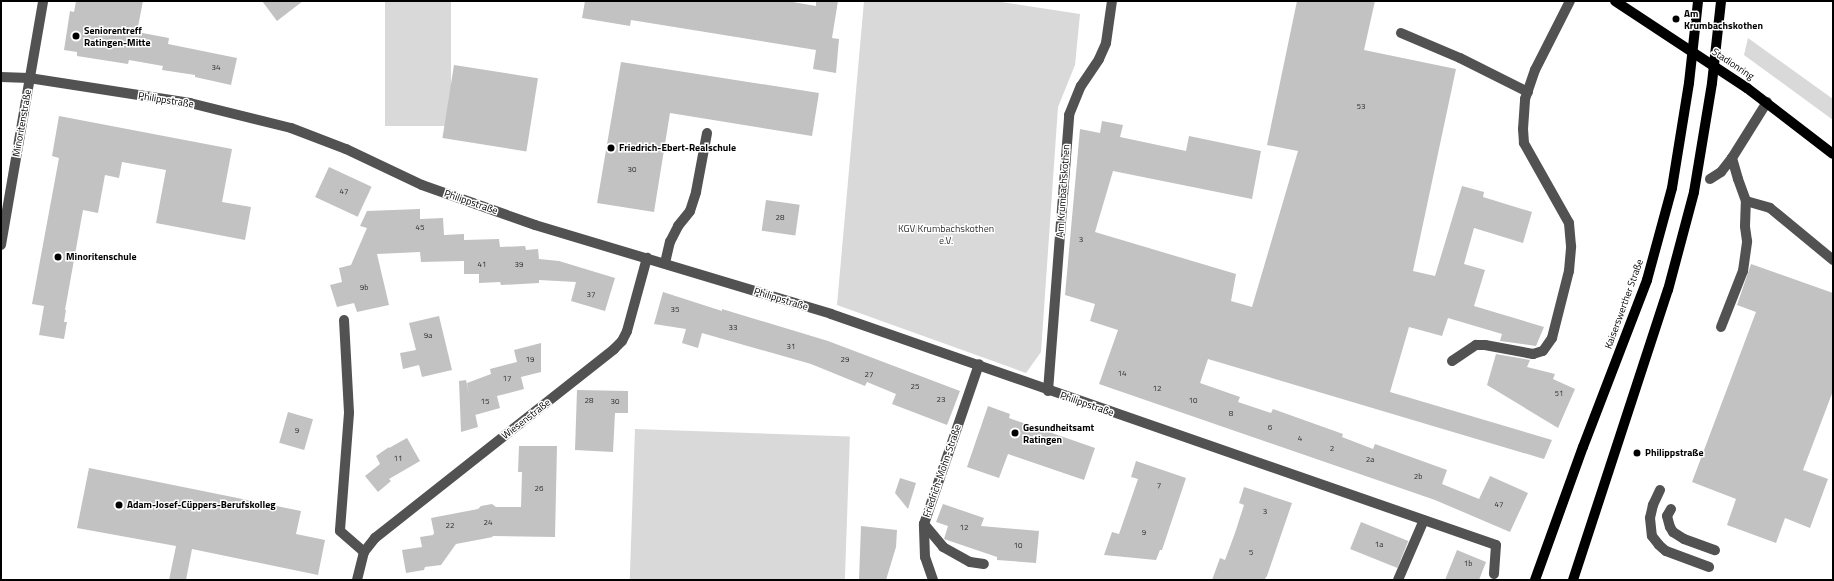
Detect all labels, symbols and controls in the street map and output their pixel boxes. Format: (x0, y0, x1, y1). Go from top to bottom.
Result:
place label: Am Krumbachskothen (1684, 7, 1763, 30)
marker: Am Krumbachskothen (1671, 14, 1681, 24)
place label: Seniorentreff Ratingen-Mitte (84, 24, 151, 48)
marker: Seniorentreff Ratingen-Mitte (71, 31, 81, 41)
street label: Stadionring (1710, 46, 1756, 82)
house number: 34 (212, 63, 220, 73)
street label: Minoritenstraße (10, 88, 34, 158)
street label: Philippstraße (137, 90, 195, 110)
house number: 53 (1357, 102, 1365, 112)
place label: Friedrich-Ebert-Realschule (619, 142, 736, 154)
marker: Friedrich-Ebert-Realschule (606, 143, 616, 153)
street label: Am Krumbachskothen (1054, 144, 1072, 238)
house number: 30 (628, 165, 636, 175)
house number: 47 (340, 187, 348, 197)
street label: Philippstraße (443, 187, 499, 217)
house number: 28 (776, 213, 784, 223)
park label: KGV Krumbachskothen e.V. (898, 222, 994, 246)
house number: 45 (416, 223, 424, 233)
house number: 3 (1079, 235, 1083, 245)
place label: Minoritenschule (66, 251, 137, 263)
marker: Minoritenschule (53, 252, 63, 262)
street label: Kaiserswerther Straße (1602, 258, 1646, 350)
house number: 41 (478, 260, 486, 270)
house number: 39 (515, 260, 523, 270)
house number: 9b (360, 283, 368, 293)
street label: Philippstraße (752, 285, 810, 313)
house number: 37 (587, 290, 595, 300)
house number: 35 (671, 305, 679, 315)
house number: 33 (729, 323, 737, 333)
house number: 9a (424, 331, 432, 341)
house number: 31 (787, 342, 795, 352)
house number: 19 (526, 355, 534, 365)
house number: 29 (841, 355, 849, 365)
house number: 14 (1118, 369, 1126, 379)
house number: 27 (865, 370, 873, 380)
house number: 17 (503, 374, 511, 384)
house number: 25 (911, 382, 919, 392)
house number: 12 (1153, 384, 1161, 394)
street label: Philippstraße (1059, 389, 1115, 419)
house number: 51 (1555, 389, 1563, 399)
house number: 23 (937, 395, 945, 405)
street label: Wiesenstraße (499, 396, 553, 442)
house number: 28 (585, 396, 593, 406)
house number: 10 (1189, 396, 1197, 406)
house number: 15 (481, 397, 489, 407)
house number: 30 (611, 397, 619, 407)
house number: 8 (1229, 409, 1233, 419)
place label: Gesundheitsamt Ratingen (1023, 421, 1094, 444)
street label: Friedrich-Mohn-Straße (920, 423, 964, 519)
house number: 6 (1268, 423, 1272, 433)
house number: 9 (295, 426, 299, 436)
marker: Gesundheitsamt Ratingen (1010, 428, 1020, 438)
house number: 4 (1298, 434, 1302, 444)
house number: 2 (1330, 444, 1334, 454)
place label: Philippstraße (1645, 447, 1704, 459)
marker: Philippstraße (1632, 448, 1642, 458)
house number: 11 (394, 454, 402, 464)
house number: 2a (1366, 455, 1374, 465)
house number: 2b (1414, 472, 1422, 482)
house number: 7 (1157, 481, 1161, 491)
house number: 26 (535, 484, 543, 494)
place label: Adam-Josef-Cüppers-Berufskolleg (127, 499, 276, 511)
marker: Adam-Josef-Cüppers-Berufskolleg (114, 500, 124, 510)
house number: 47 (1495, 500, 1503, 510)
house number: 3 (1263, 507, 1267, 517)
house number: 24 (484, 518, 492, 528)
house number: 22 (446, 521, 454, 531)
house number: 12 (960, 523, 968, 533)
house number: 9 (1142, 528, 1146, 538)
house number: 1a (1375, 540, 1383, 550)
house number: 10 (1014, 541, 1022, 551)
house number: 5 (1249, 548, 1253, 558)
house number: 1b (1464, 559, 1472, 569)

